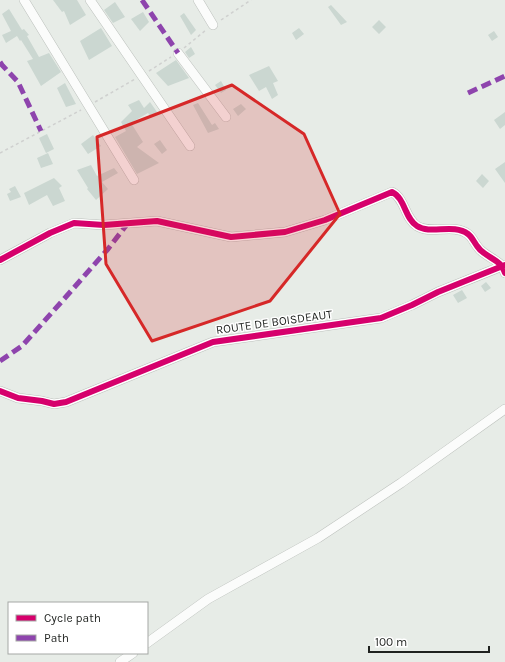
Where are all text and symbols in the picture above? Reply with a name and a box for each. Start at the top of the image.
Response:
street label: ROUTE DE BOISDEAUT [215,307,333,337]
legend [8,602,148,654]
text: Cycle path [44,611,101,625]
scale bar [369,628,489,654]
text: Path [44,631,69,645]
text: 100 m [375,635,407,649]

